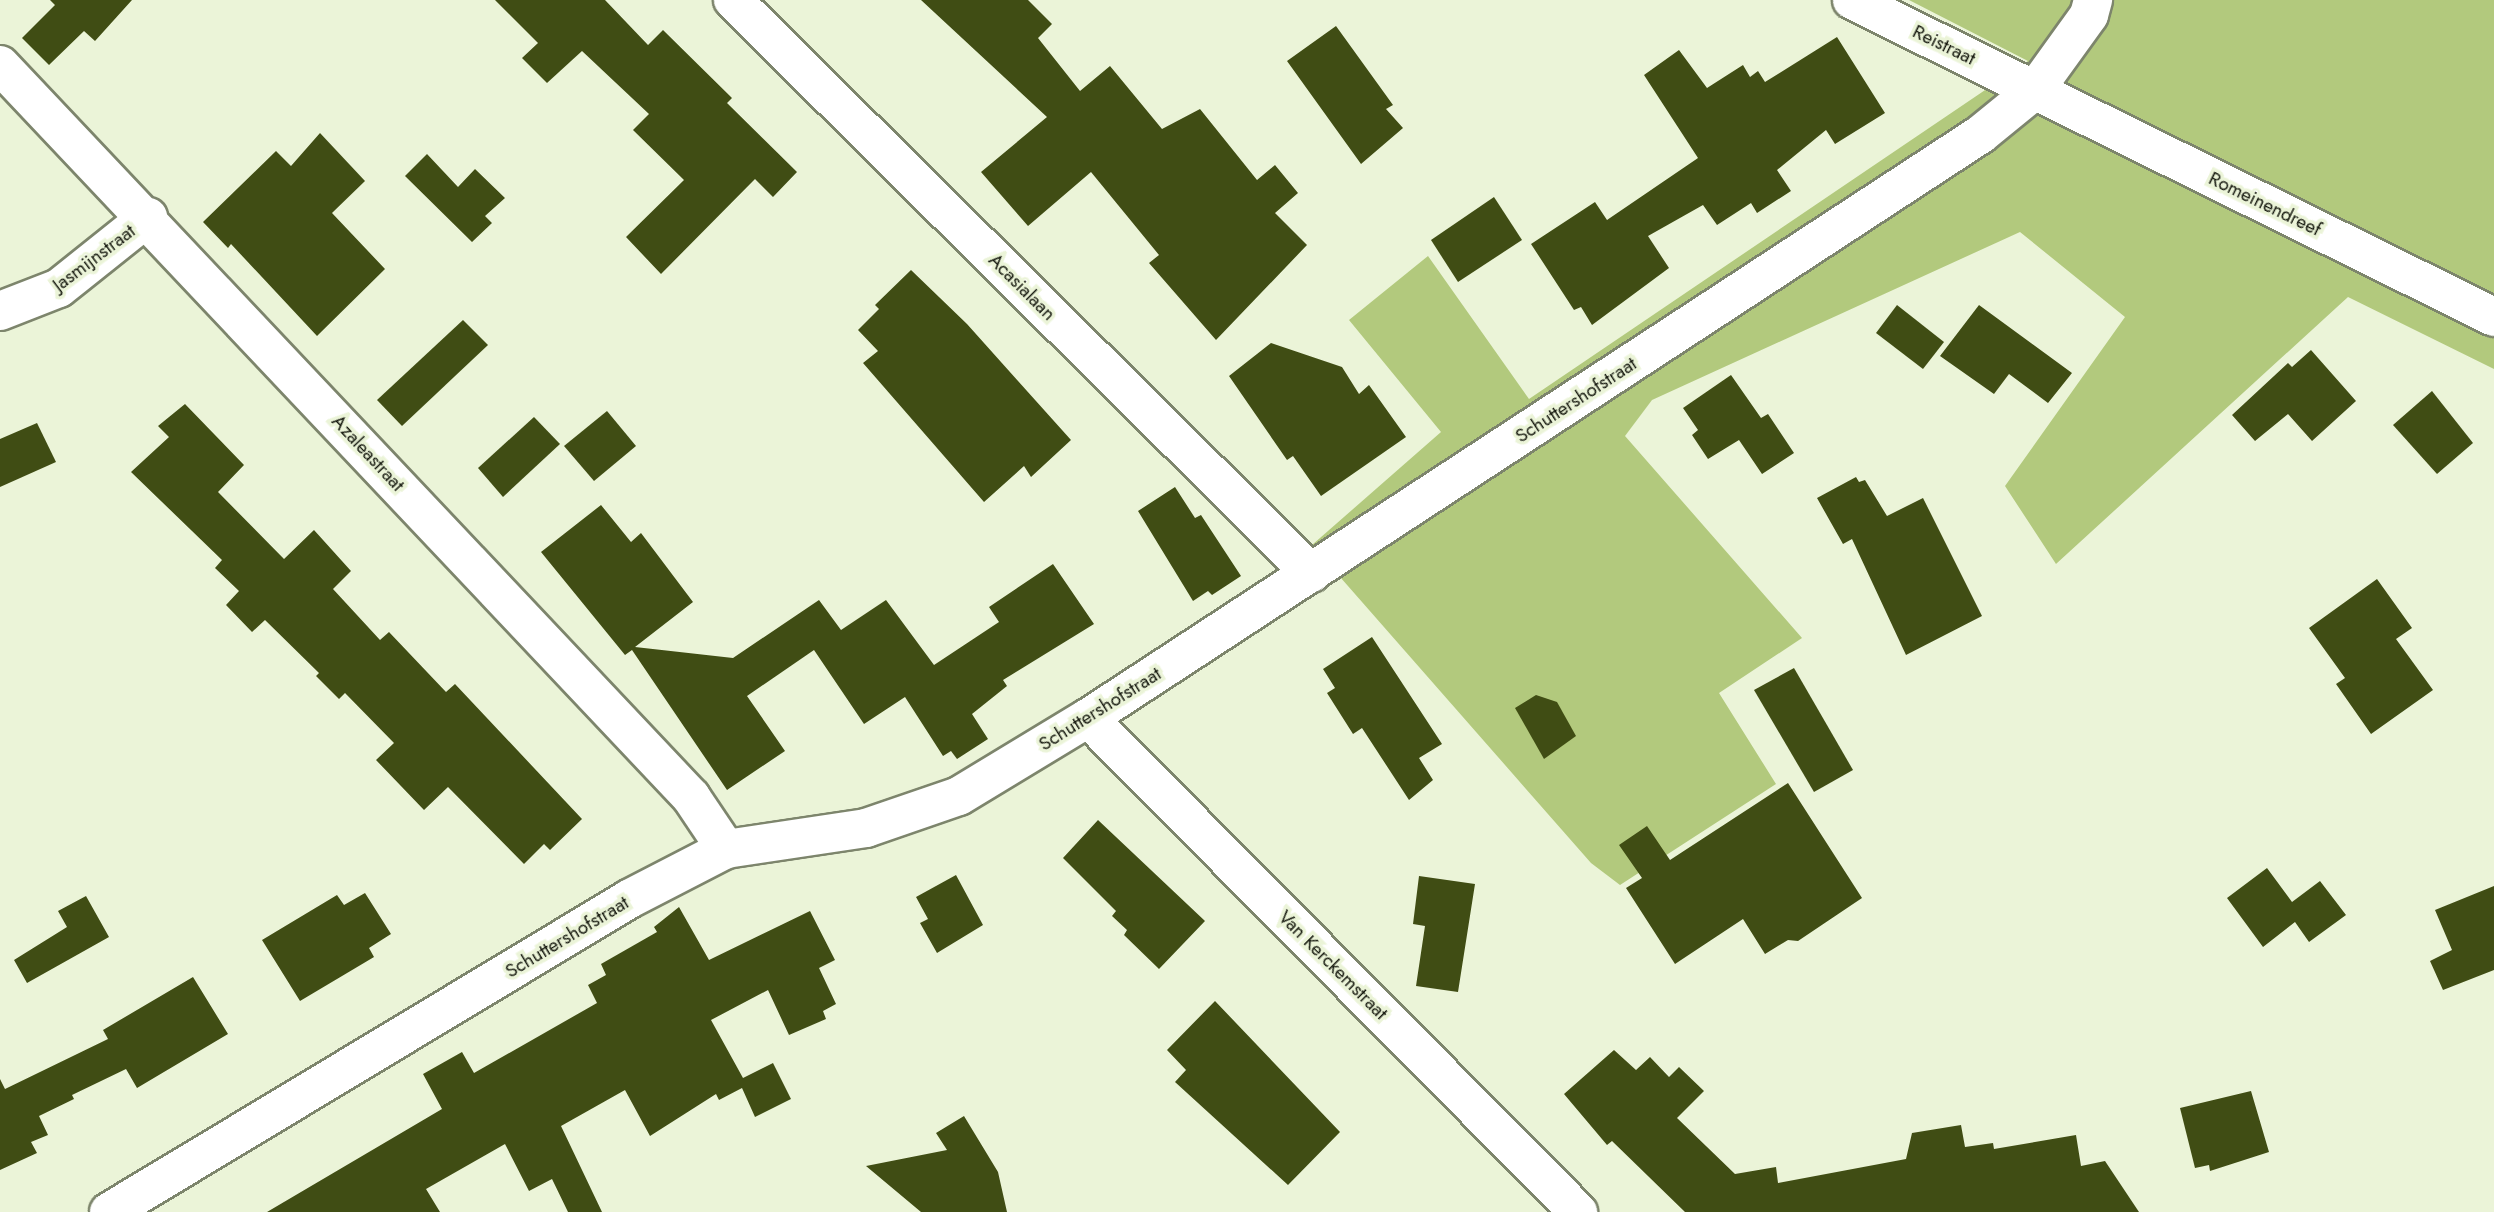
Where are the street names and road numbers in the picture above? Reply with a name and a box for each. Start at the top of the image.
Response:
street label: Reistraat [1909,20,1979,70]
street label: Romeinendreef [2205,167,2325,241]
street label: Jasmijnstraat [48,220,140,296]
street label: Acasialaan [984,249,1060,325]
street label: Schuttershofstraat [1511,352,1641,448]
street label: Azaleastraat [327,410,409,496]
street label: Schuttershofstraat [1035,662,1165,756]
street label: Schuttershofstraat [501,891,633,983]
street label: Van Kerckemstraat [1274,906,1392,1024]

